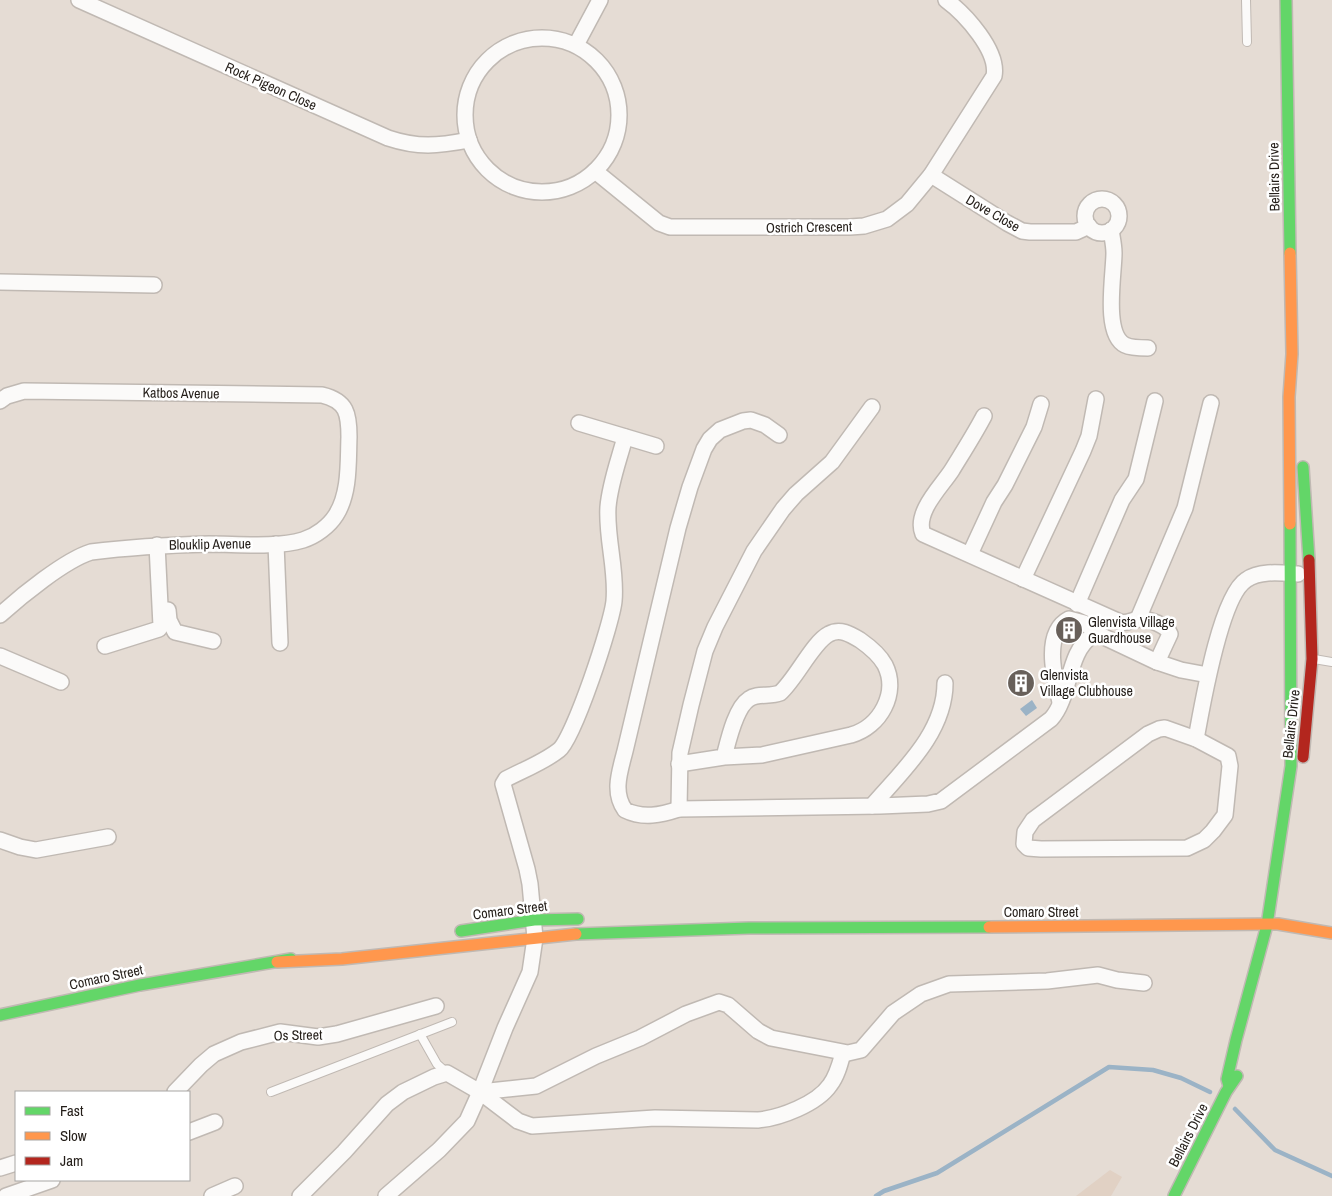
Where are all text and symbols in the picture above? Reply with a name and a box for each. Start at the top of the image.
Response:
street label: Rock Pigeon Close [222,58,320,114]
street label: Bellairs Drive [1264,142,1284,212]
street label: Dove Close [963,190,1023,236]
street label: Ostrich Crescent [766,217,852,237]
street label: Katbos Avenue [142,383,220,403]
street label: Blouklip Avenue [169,534,251,554]
place label: Glenvista Village Guardhouse [1088,613,1175,647]
building icon: Glenvista Village Guardhouse [1054,615,1084,645]
place label: Glenvista Village Clubhouse [1040,666,1133,700]
building icon: Glenvista Village Clubhouse [1006,668,1036,698]
street label: Bellairs Drive [1278,689,1304,759]
street label: Comaro Street [472,897,548,923]
street label: Comaro Street [1004,903,1078,921]
street label: Comaro Street [68,960,144,994]
street label: Os Street [274,1026,322,1044]
legend [15,1091,190,1181]
text: Fast [60,1100,84,1121]
street label: Bellairs Drive [1164,1100,1212,1170]
text: Slow [60,1125,87,1146]
text: Jam [60,1150,83,1171]

